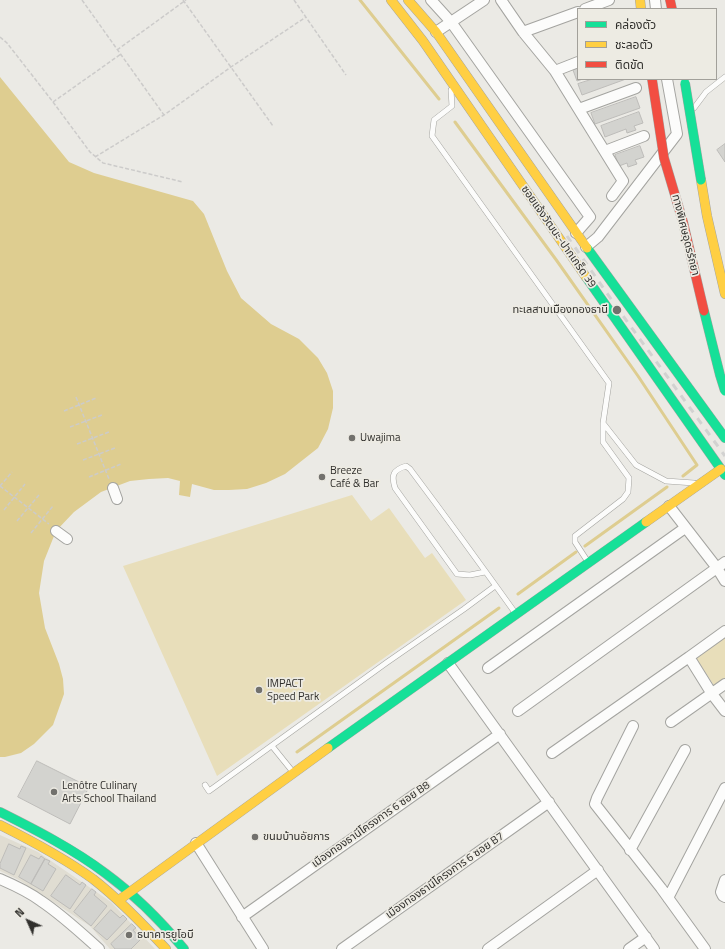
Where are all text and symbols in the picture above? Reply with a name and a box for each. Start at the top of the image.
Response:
legend [577,8,717,80]
text: คล่องตัว [615,15,656,34]
text: ชะลอตัว [615,35,653,54]
text: ติดขัด [615,55,644,74]
street label: ซอยแจ้งวัฒนะ-ปากเกร็ด 39 [518,183,598,291]
street label: ทางพิเศษอุดรรัถยา [669,193,701,277]
place label: ทะเลสาบเมืองทองธานี [512,303,608,317]
marker: ทะเลสาบเมืองทองธานี [611,304,623,316]
place label: Uwajima [360,431,400,445]
marker: Uwajima [347,433,357,443]
place label: Breeze Café & Bar [330,464,379,490]
marker: Breeze Café & Bar [317,472,327,482]
place label: IMPACT Speed Park [267,677,319,703]
marker: IMPACT Speed Park [254,685,264,695]
place label: Lenôtre Culinary Arts School Thailand [62,779,156,805]
street label: เมืองทองธานีโครงการ 6 ซอย B8 [309,779,433,871]
marker: Lenôtre Culinary Arts School Thailand [49,787,59,797]
place label: ขนมบ้านอัยการ [263,830,330,844]
street label: เมืองทองธานีโครงการ 6 ซอย B7 [383,830,507,922]
marker: ขนมบ้านอัยการ [250,832,260,842]
north arrow [8,901,48,941]
text: N [11,904,28,921]
place label: ธนาคารยูโอบี [137,928,194,942]
marker: ธนาคารยูโอบี [124,930,134,940]

